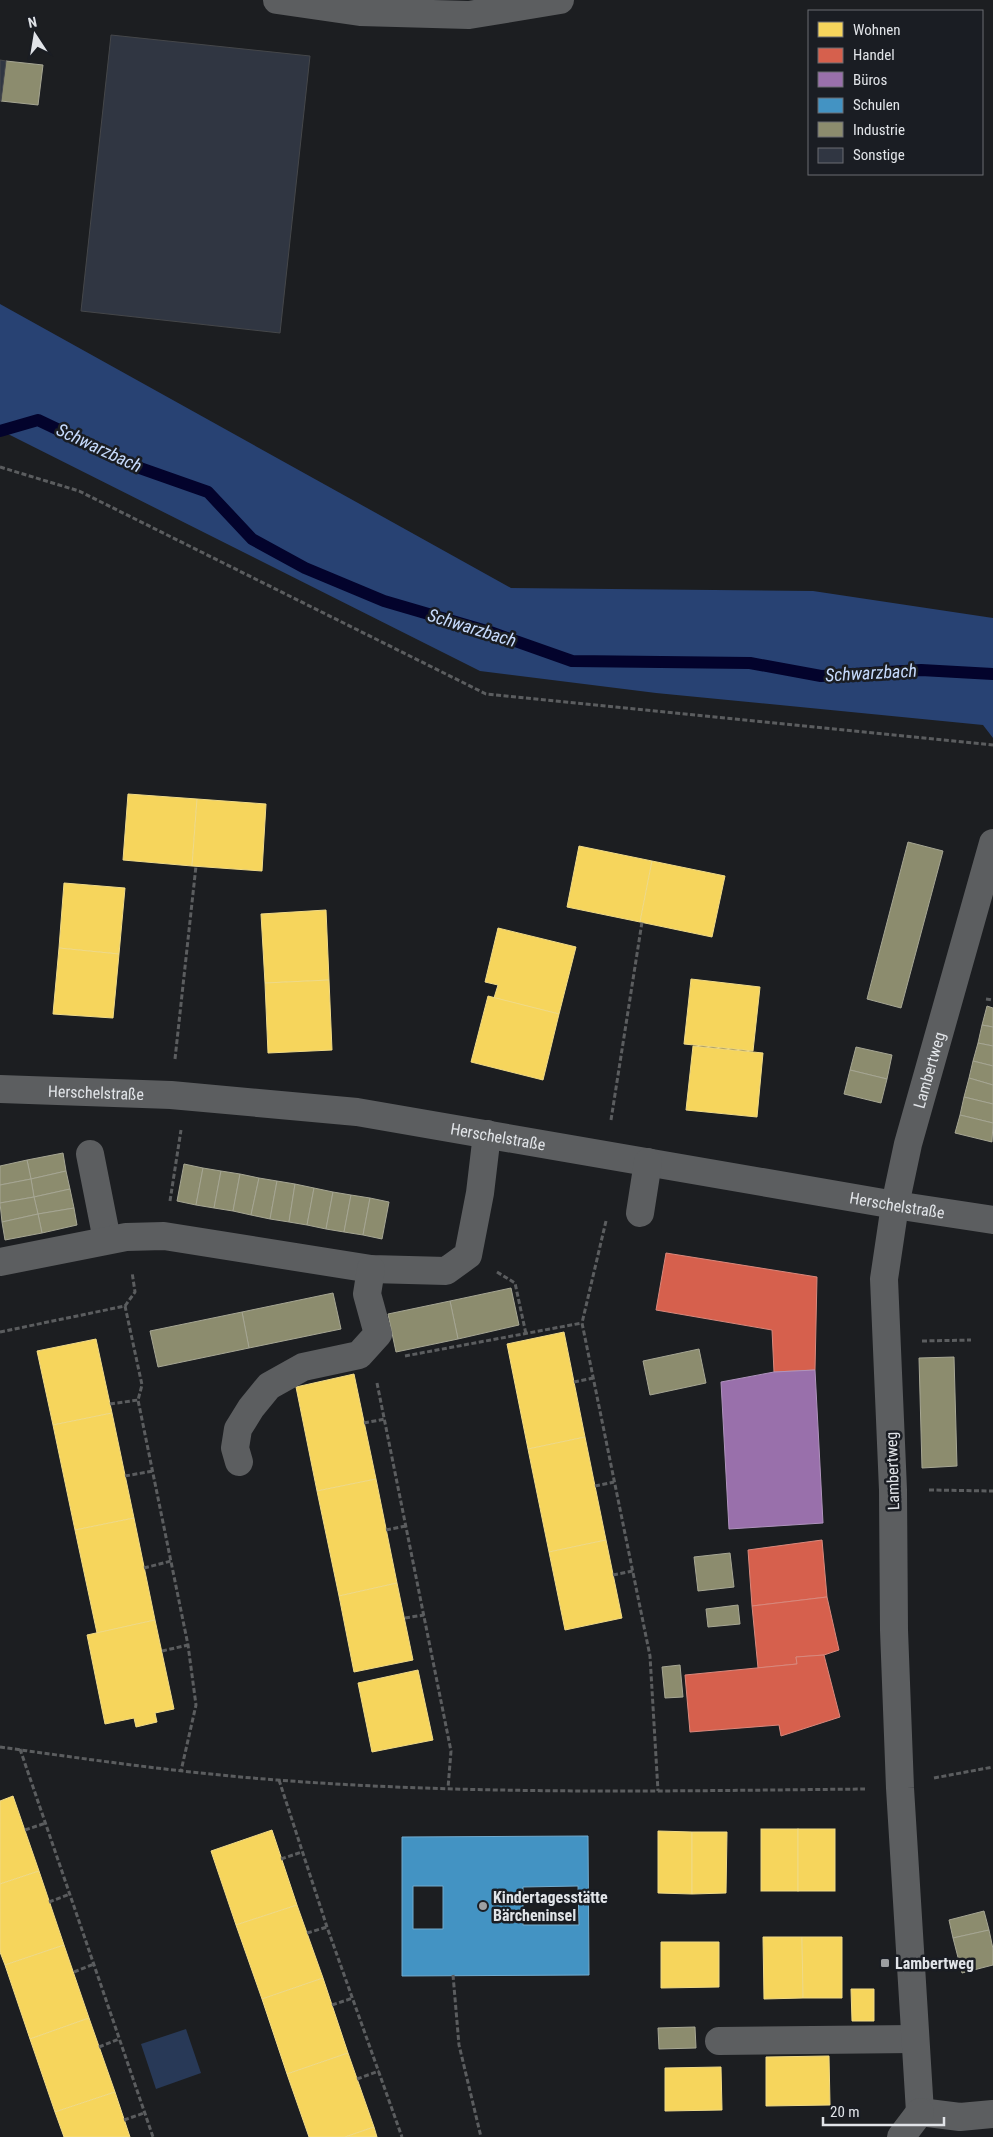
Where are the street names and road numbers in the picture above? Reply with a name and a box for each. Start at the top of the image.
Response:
street label: Lambertweg [910,1030,949,1111]
street label: Herschelstraße [48,1082,144,1104]
street label: Herschelstraße [449,1119,547,1154]
street label: Herschelstraße [848,1188,946,1222]
street label: Lambertweg [882,1431,903,1511]

